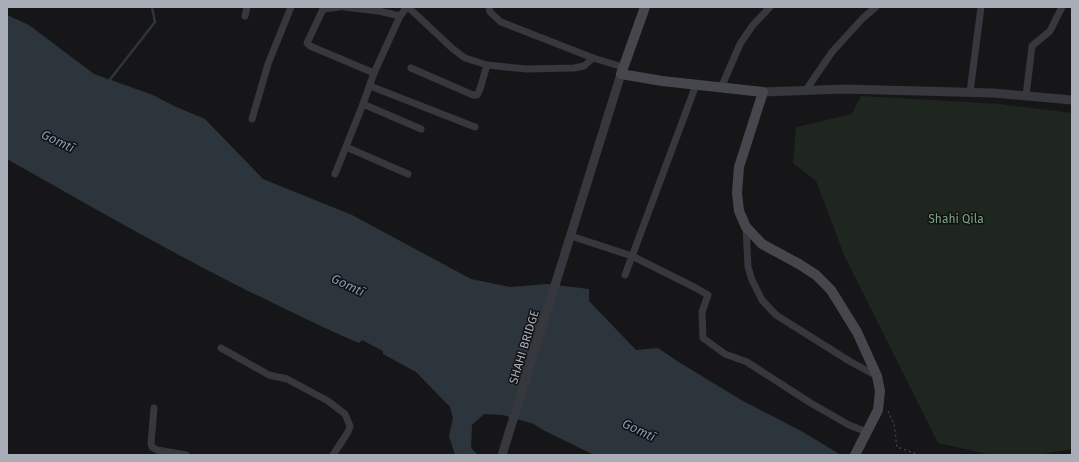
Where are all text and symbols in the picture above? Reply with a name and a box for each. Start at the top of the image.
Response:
water label: Gomtī [39,127,78,156]
park label: Shahi Qila [928,212,984,226]
water label: Gomtī [329,271,368,300]
street label: SHAHI BRIDGE [506,308,542,386]
water label: Gomtī [620,416,659,445]

